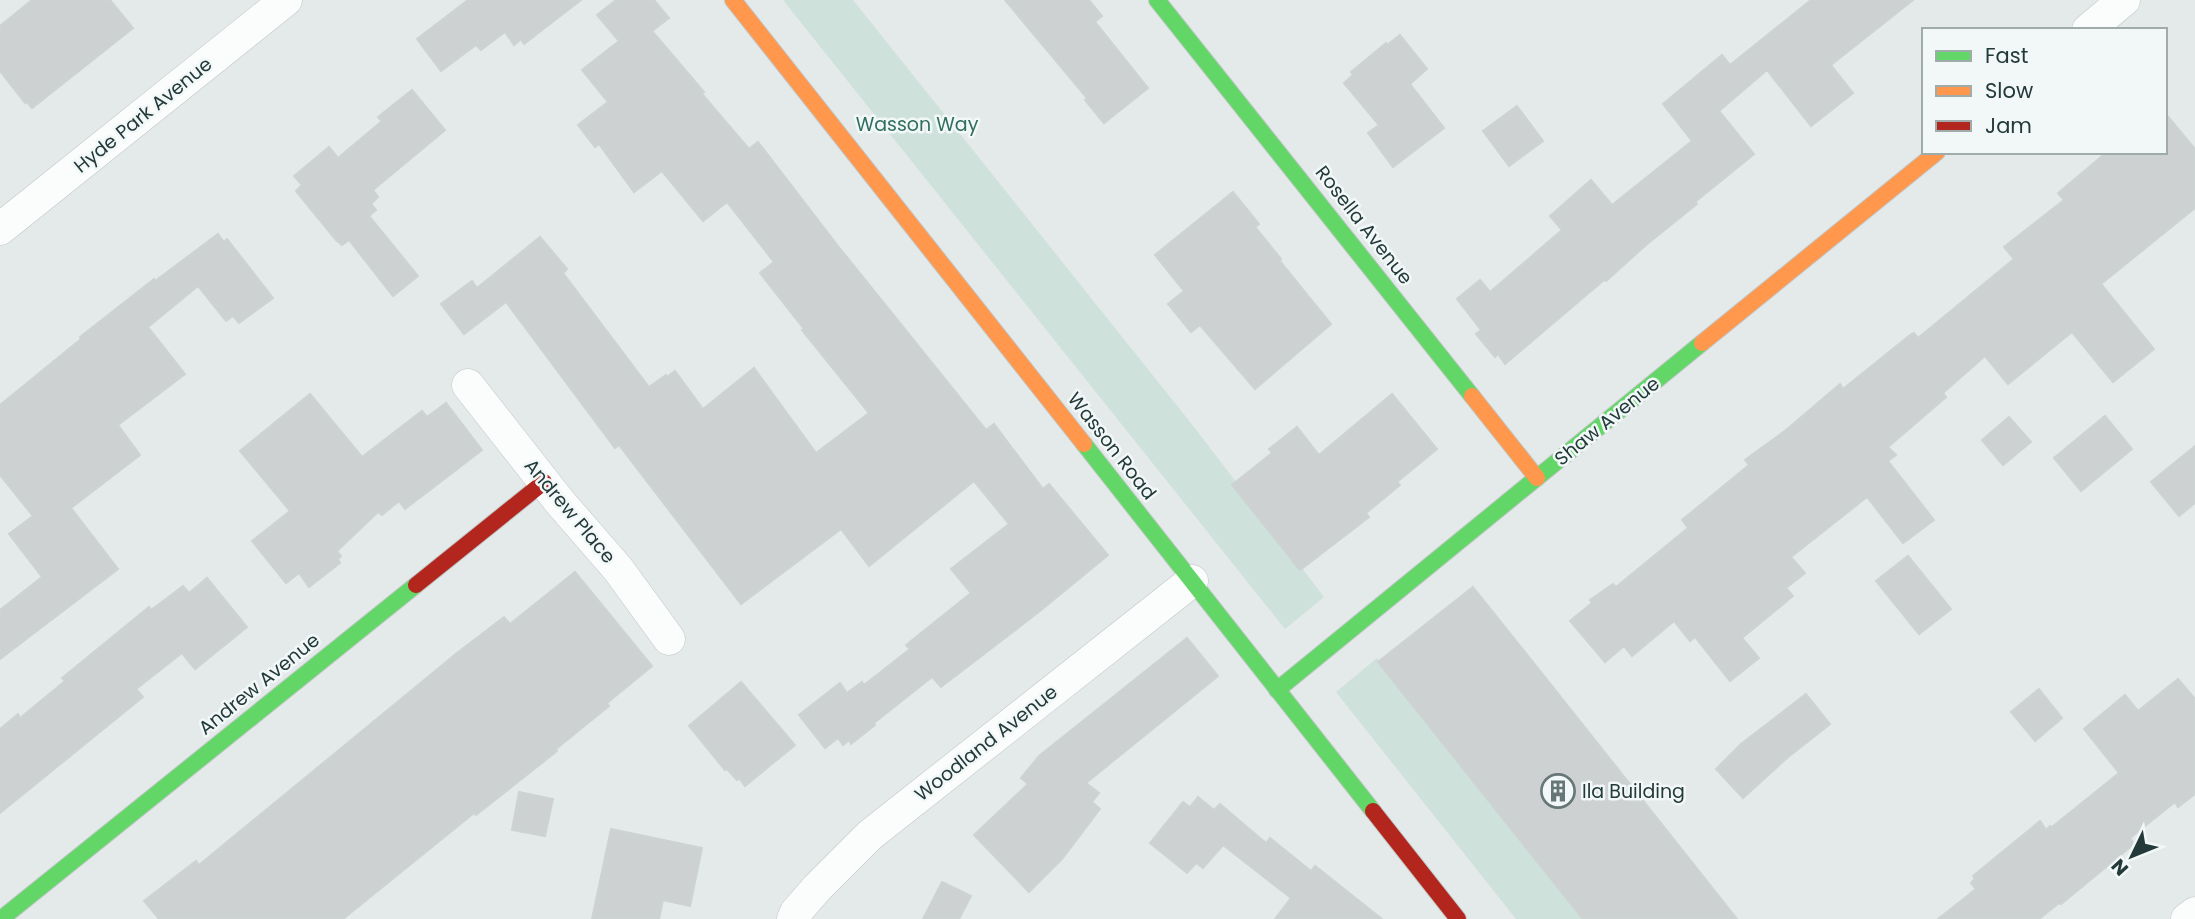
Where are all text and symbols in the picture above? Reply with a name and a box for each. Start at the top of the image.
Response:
legend [1922,28,2167,154]
text: Fast [1985,41,2028,70]
street label: Hyde Park Avenue [68,51,218,179]
text: Slow [1985,76,2033,105]
park label: Wasson Way [856,111,979,138]
text: Jam [1985,111,2032,140]
street label: Rosella Avenue [1309,160,1419,290]
street label: Shaw Avenue [1549,370,1665,472]
street label: Wasson Road [1061,386,1163,506]
street label: Andrew Place [518,453,622,569]
street label: Andrew Avenue [193,627,325,741]
street label: Woodland Avenue [909,679,1063,807]
building icon: Ila Building [1539,772,1577,810]
place label: Ila Building [1582,778,1685,805]
north arrow [2097,821,2167,891]
text: N [2105,853,2135,882]

